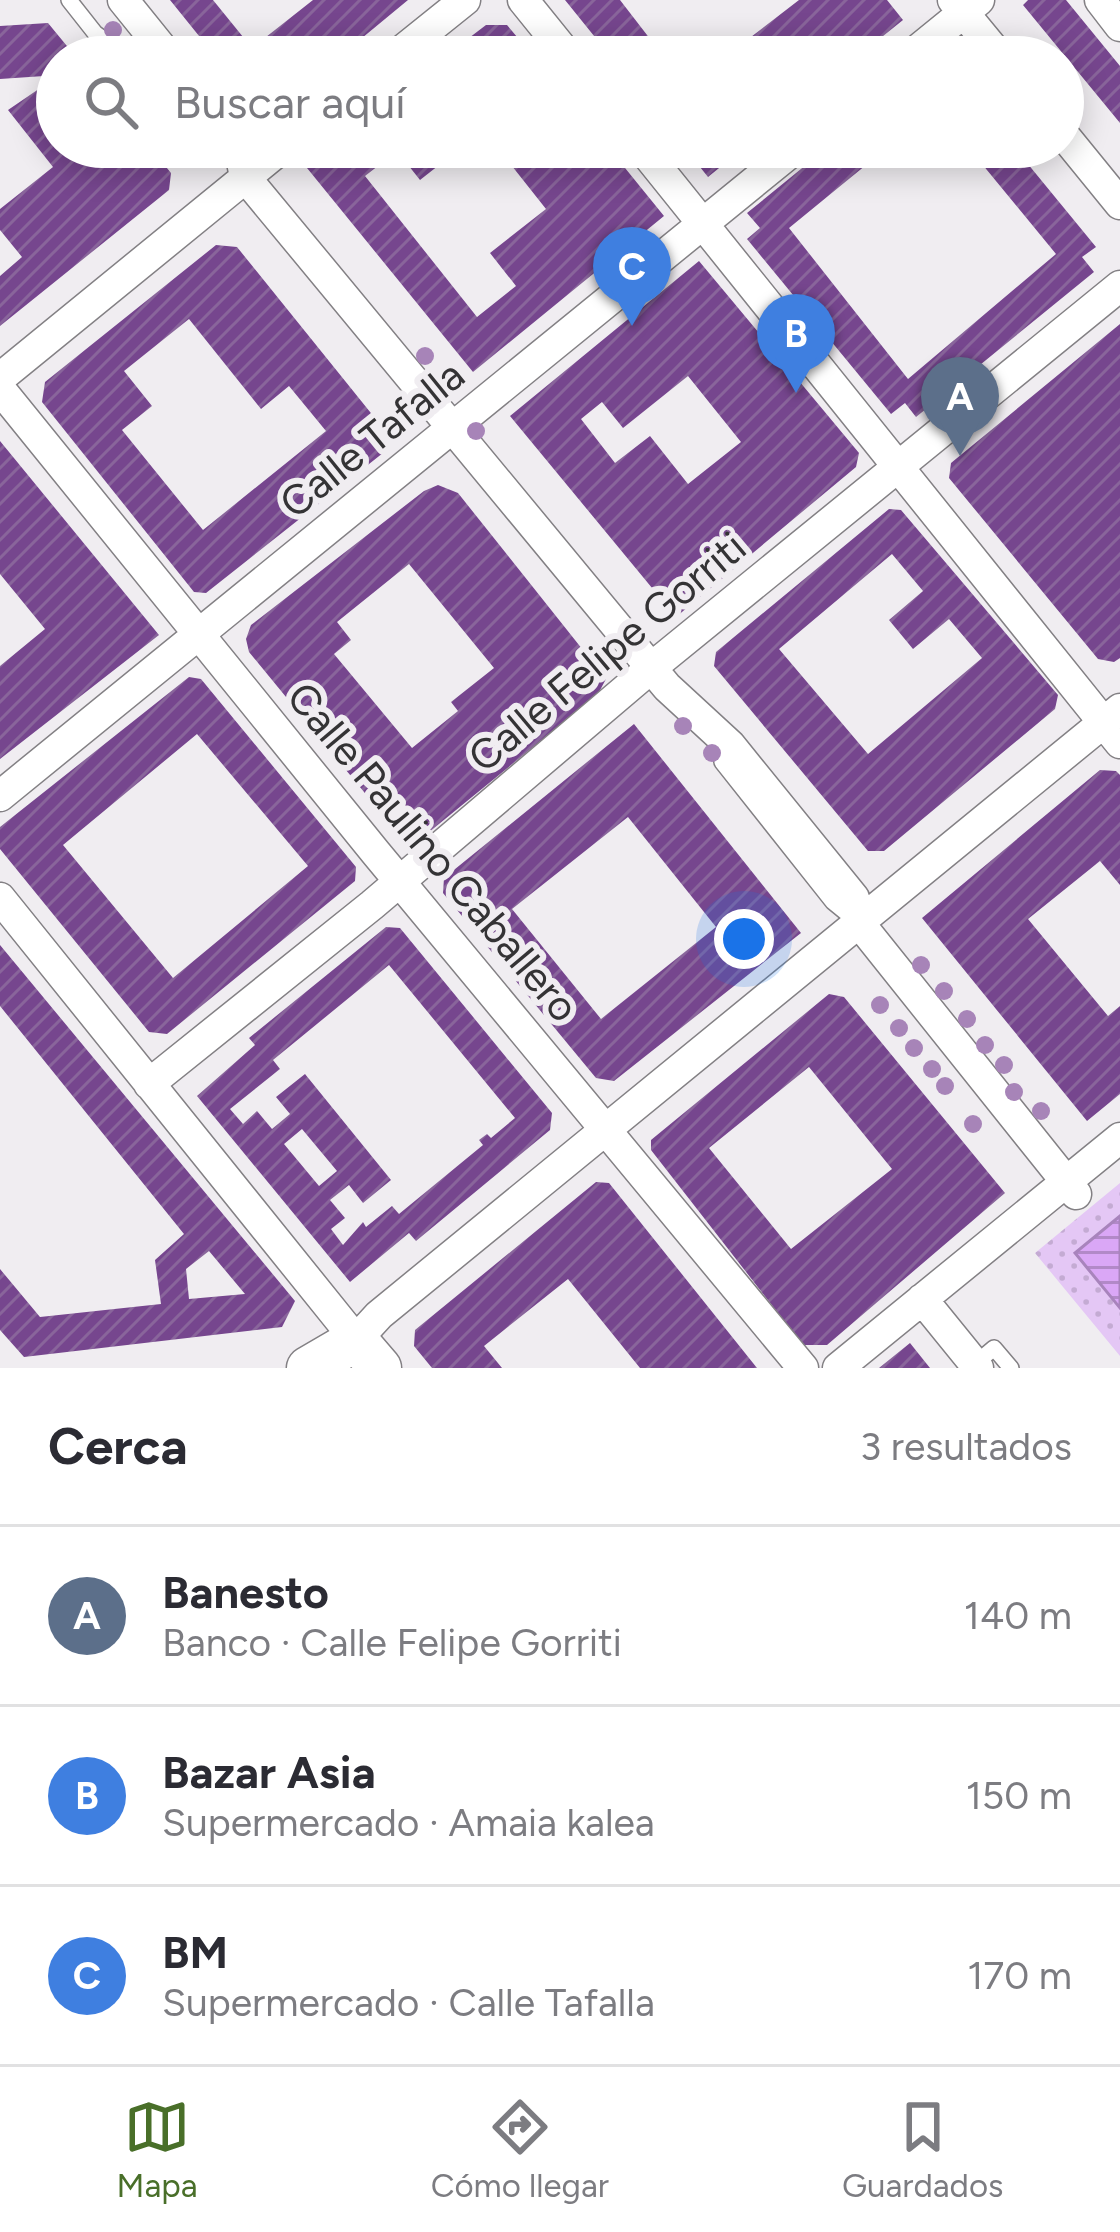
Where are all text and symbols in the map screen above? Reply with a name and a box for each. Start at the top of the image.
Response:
search box [36,36,1084,168]
icon: search [78,69,144,135]
text: Buscar aquí [174,75,406,129]
pin: C [593,227,671,326]
pin: B [757,294,835,393]
street label: Calle Tafalla [270,349,474,529]
pin: A [921,357,999,456]
street label: Calle Felipe Gorriti [458,521,756,783]
street label: Calle Paulino Caballero [276,672,590,1032]
your location [714,909,774,969]
text: Cerca [48,1416,188,1477]
text: 3 resultados [860,1423,1072,1470]
text: Banesto [162,1565,329,1619]
text: A [73,1592,101,1639]
text: 140 m [964,1592,1072,1639]
text: Banco · Calle Felipe Gorriti [162,1619,622,1666]
text: Bazar Asia [162,1745,376,1799]
text: B [75,1772,99,1819]
text: 150 m [966,1772,1072,1819]
text: Supermercado · Amaia kalea [162,1799,655,1846]
text: BM [162,1925,228,1979]
text: C [73,1952,101,1999]
text: 170 m [967,1952,1072,1999]
text: Supermercado · Calle Tafalla [162,1979,655,2026]
tab: Mapa [117,2094,198,2205]
tab: Cómo llegar [431,2094,609,2205]
tab: Guardados [842,2094,1003,2205]

